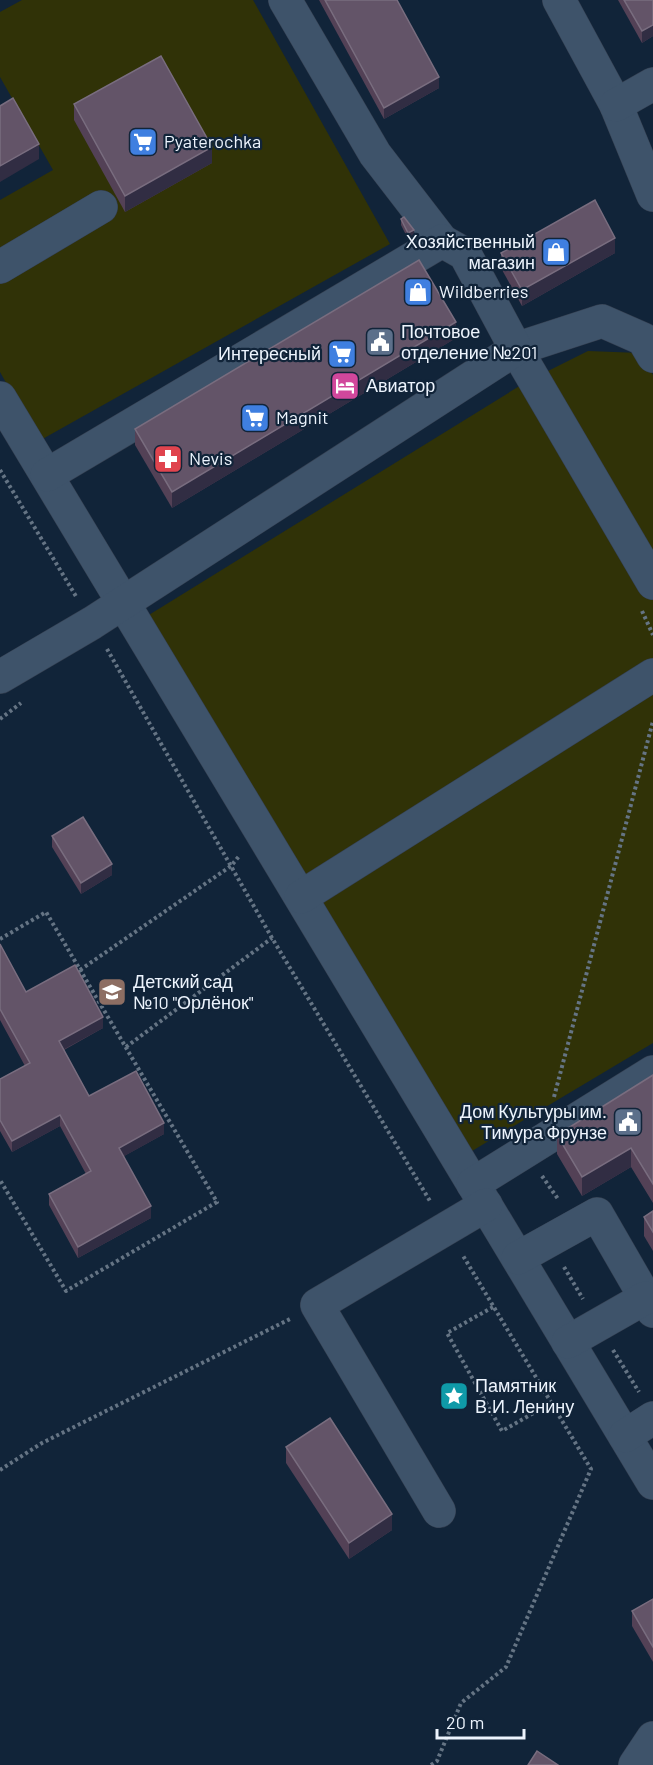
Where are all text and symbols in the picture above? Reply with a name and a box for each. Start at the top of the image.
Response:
supermarket icon: Pyaterochka [127,126,159,158]
place label: Pyaterochka [164,130,261,152]
place label: Хозяйственный магазин [406,230,535,273]
shop icon: Хозяйственный магазин [540,236,572,268]
shop icon: Wildberries [402,276,434,308]
place label: Wildberries [439,280,528,302]
place label: Почтовое отделение №201 [401,320,537,363]
public building icon: Почтовое отделение №201 [364,326,396,358]
supermarket icon: Интересный [326,338,358,370]
place label: Интересный [218,342,321,364]
hotel icon: Авиатор [329,370,361,402]
place label: Авиатор [366,374,435,396]
supermarket icon: Magnit [239,402,271,434]
place label: Magnit [276,406,329,428]
pharmacy icon: Nevis [152,443,184,475]
place label: Nevis [189,447,232,469]
place label: Детский сад №10 "Орлёнок" [133,970,254,1013]
school or university icon: Детский сад №10 "Орлёнок" [96,976,128,1008]
place label: Дом Культуры им. Тимура Фрунзе [460,1100,607,1143]
public building icon: Дом Культуры им. Тимура Фрунзе [612,1106,644,1138]
place label: Памятник В.И. Ленину [475,1374,574,1417]
place icon: Памятник В.И. Ленину [438,1380,470,1412]
scale bar [437,1702,524,1740]
text: 20 m [446,1711,484,1733]

